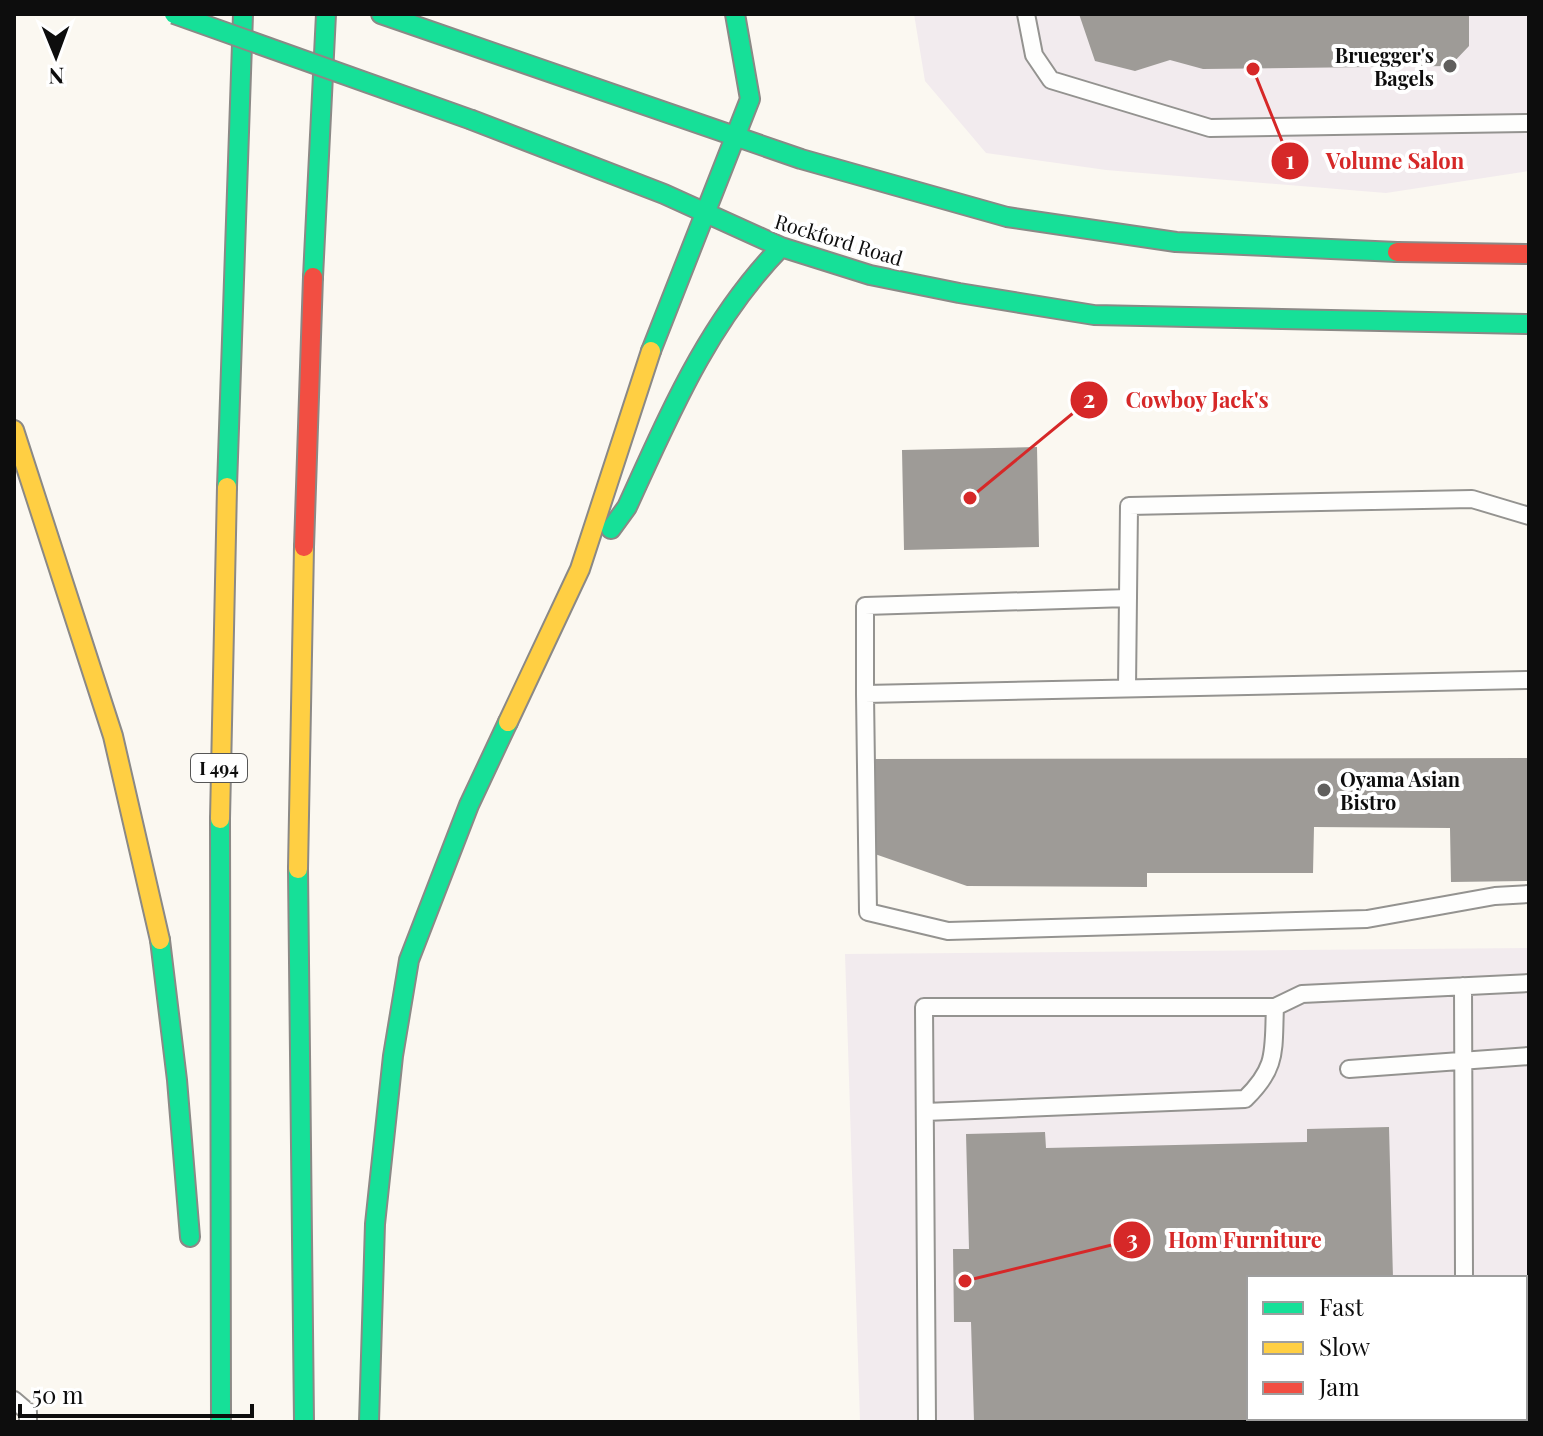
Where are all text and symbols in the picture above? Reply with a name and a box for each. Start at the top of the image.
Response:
north arrow [16,16,96,96]
place label: Bruegger's Bagels [1335,41,1434,91]
marker: Bruegger's Bagels [1441,57,1459,75]
text: N [48,62,65,92]
callout: Volume Salon [1270,138,1481,184]
text: 1 [1285,143,1295,175]
text: Volume Salon [1325,145,1465,175]
street label: Rockford Road [772,207,907,271]
callout: Cowboy Jack's [1069,377,1284,423]
text: 2 [1083,382,1095,414]
text: Cowboy Jack's [1125,384,1269,414]
road number: I 494 [191,754,247,782]
place label: Oyama Asian Bistro [1340,765,1461,815]
marker: Oyama Asian Bistro [1315,781,1333,799]
callout: Hom Furniture [1112,1217,1338,1263]
text: 3 [1126,1222,1138,1254]
text: Hom Furniture [1168,1224,1322,1254]
legend [1247,1276,1527,1420]
text: Fast [1319,1290,1364,1322]
text: Slow [1319,1330,1371,1362]
scale bar [20,1368,252,1418]
text: Jam [1318,1370,1360,1402]
text: 50 m [32,1378,84,1410]

